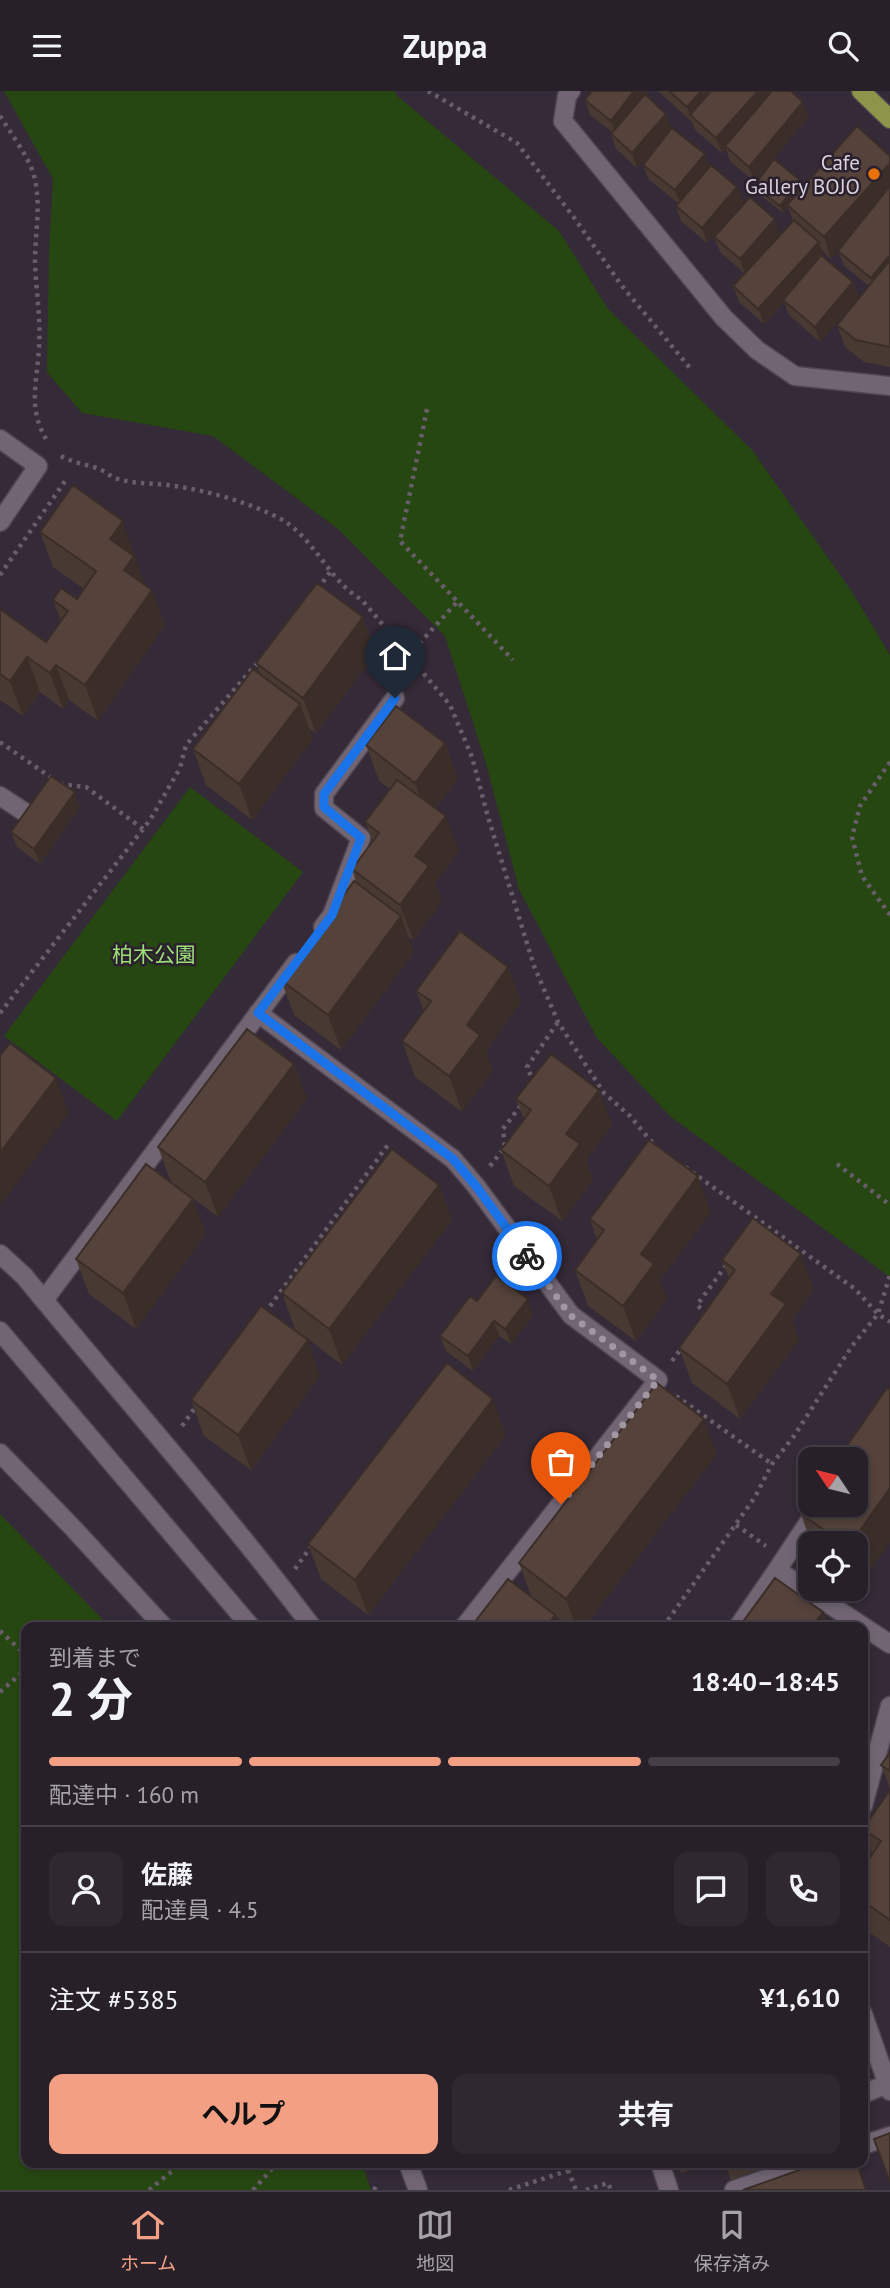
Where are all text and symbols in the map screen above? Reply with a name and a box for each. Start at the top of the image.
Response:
text: Zuppa [403,25,487,67]
icon: menu [28,27,66,65]
icon: search [824,27,862,65]
place label: Cafe Gallery BOJO [745,149,860,200]
marker: Cafe Gallery BOJO [866,166,882,182]
pin [365,626,425,698]
icon: home [376,637,414,675]
park label: 柏木公園 [112,941,196,968]
courier [492,1221,562,1291]
icon: bike [508,1237,546,1275]
pin [531,1432,591,1504]
icon: bag [542,1443,580,1481]
north arrow [798,1447,868,1517]
map controls [798,1447,868,1601]
button: locate [798,1531,868,1601]
text: 到着まで [49,1643,141,1672]
text: 18:40–18:45 [691,1665,840,1698]
text: 2 分 [49,1669,133,1729]
text: 配達中 · 160 m [49,1780,199,1809]
button: person [49,1852,123,1926]
button: chat [674,1852,748,1926]
button: phone [766,1852,840,1926]
text: 佐藤 [141,1858,193,1891]
text: 配達員 · 4.5 [141,1895,258,1924]
text: ¥1,610 [760,1981,840,2014]
text: 注文 #5385 [49,1983,179,2016]
button: ヘルプ [49,2074,438,2154]
button: 共有 [452,2074,840,2154]
tab: ホーム [120,2206,176,2275]
tab: 地図 [416,2206,454,2275]
tab: 保存済み [694,2206,770,2275]

